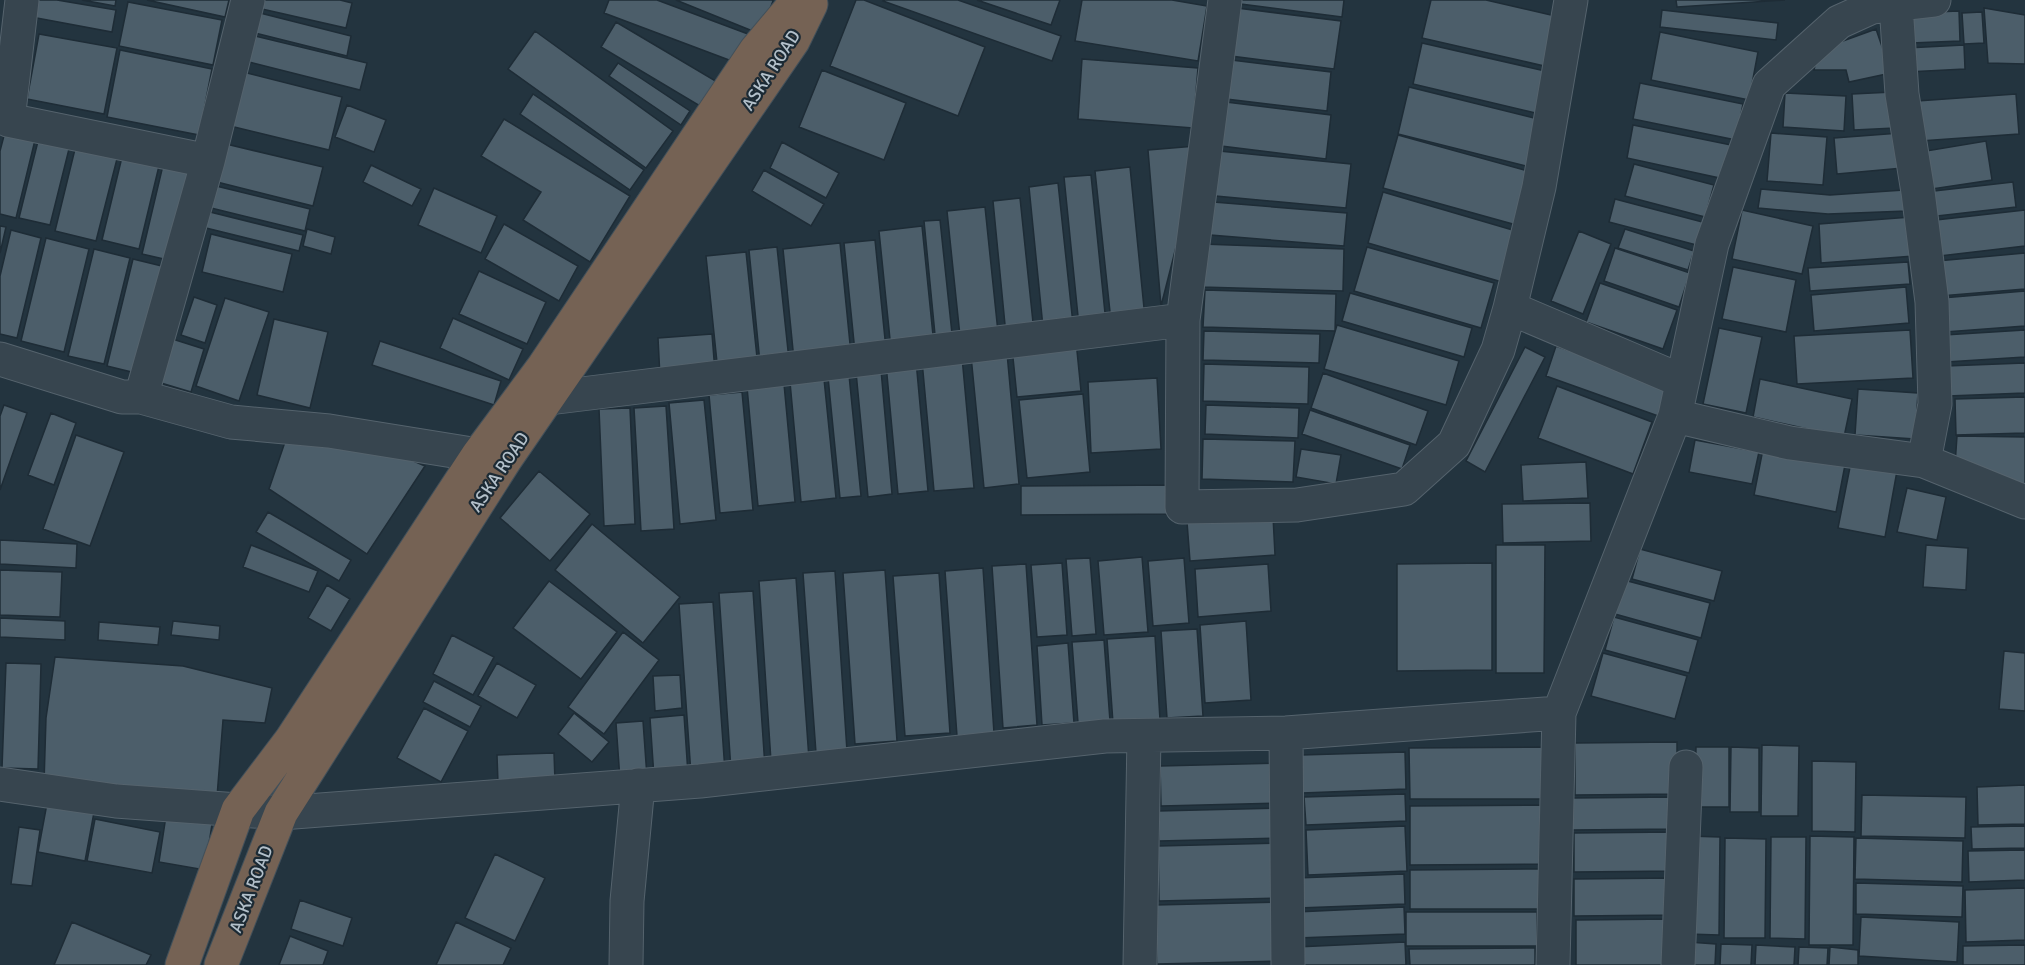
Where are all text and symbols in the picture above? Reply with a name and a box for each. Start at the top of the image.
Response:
street label: ASKA ROAD [737,26,805,114]
street label: ASKA ROAD [464,428,534,516]
street label: ASKA ROAD [224,842,278,936]

